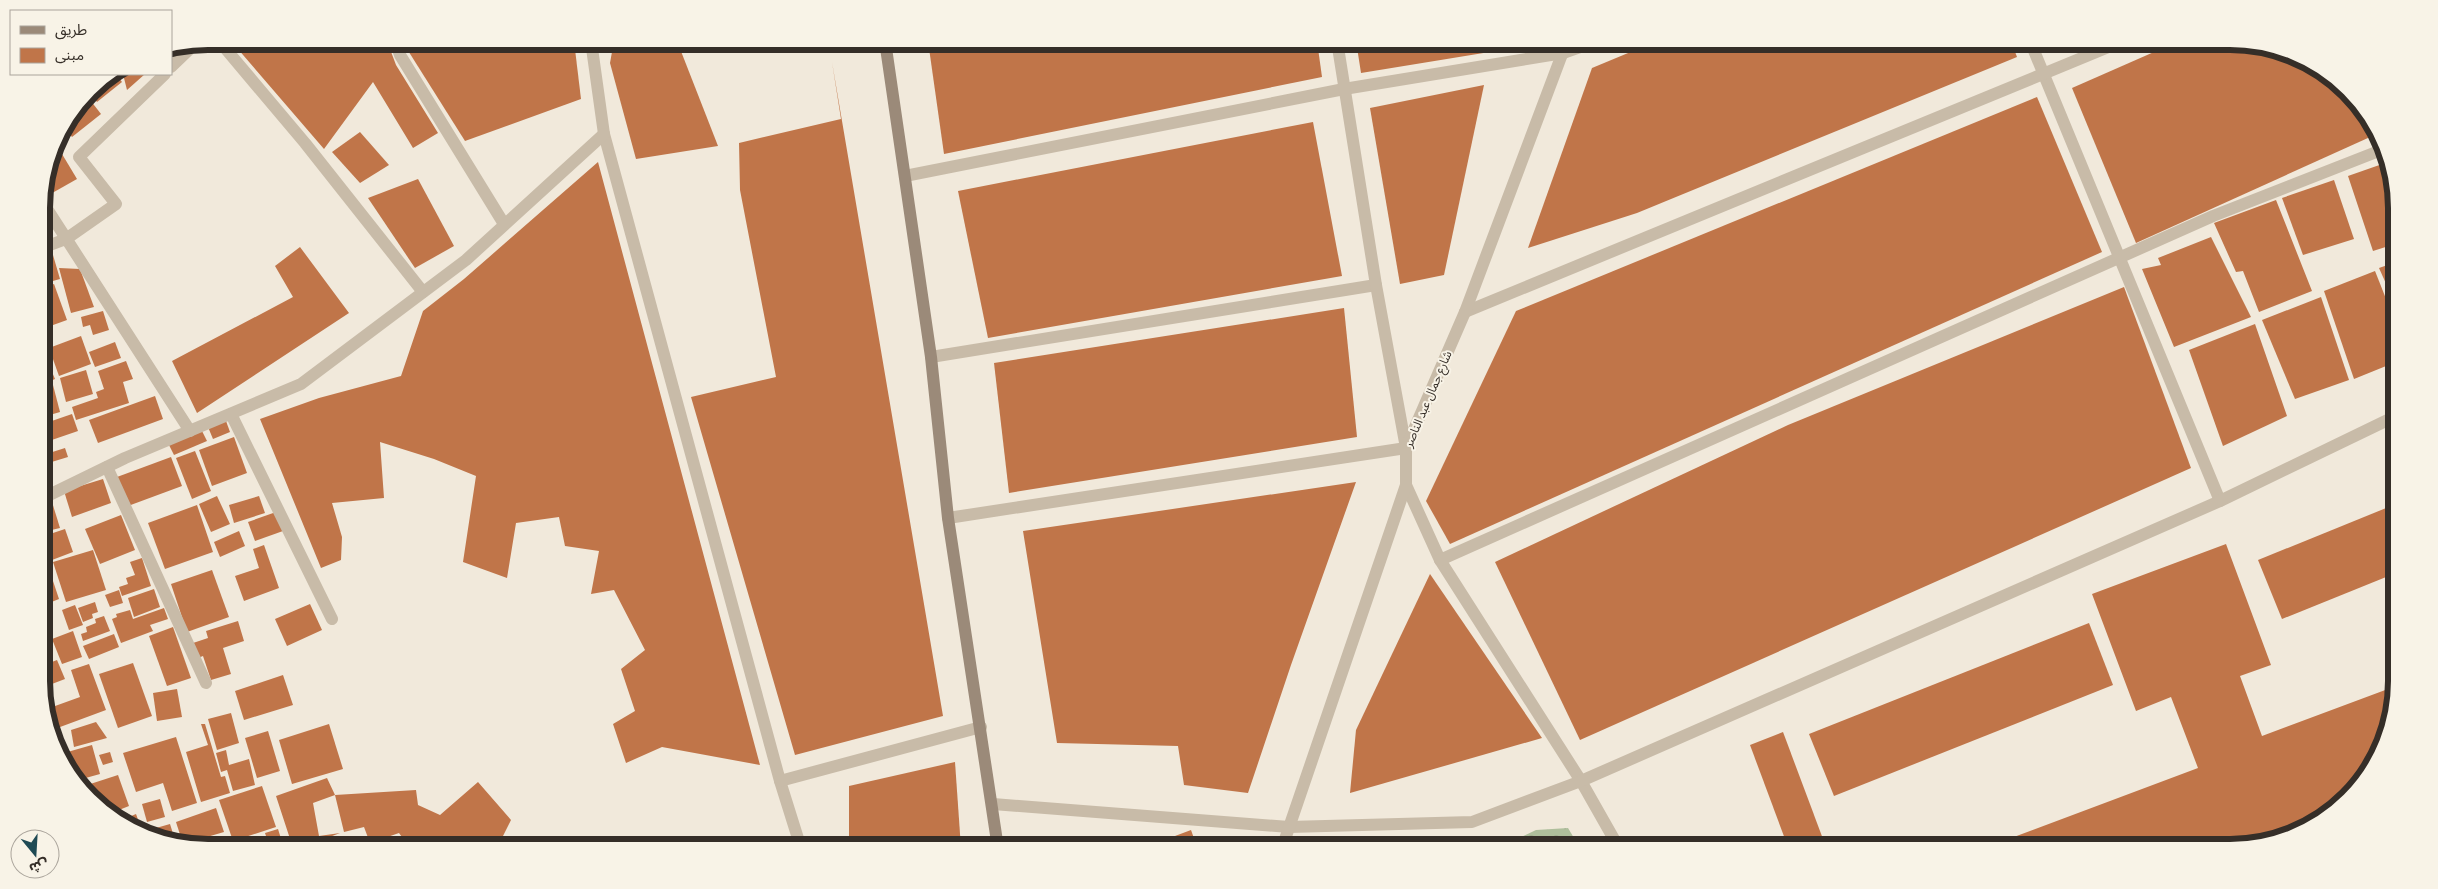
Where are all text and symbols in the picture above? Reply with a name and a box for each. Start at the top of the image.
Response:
legend [10,10,172,75]
text: طريق [55,21,87,40]
text: مبنى [55,46,84,64]
street label: شارع جمال عبد الناصر [1401,349,1456,451]
north arrow [10,829,60,879]
text: ش [27,855,51,877]

